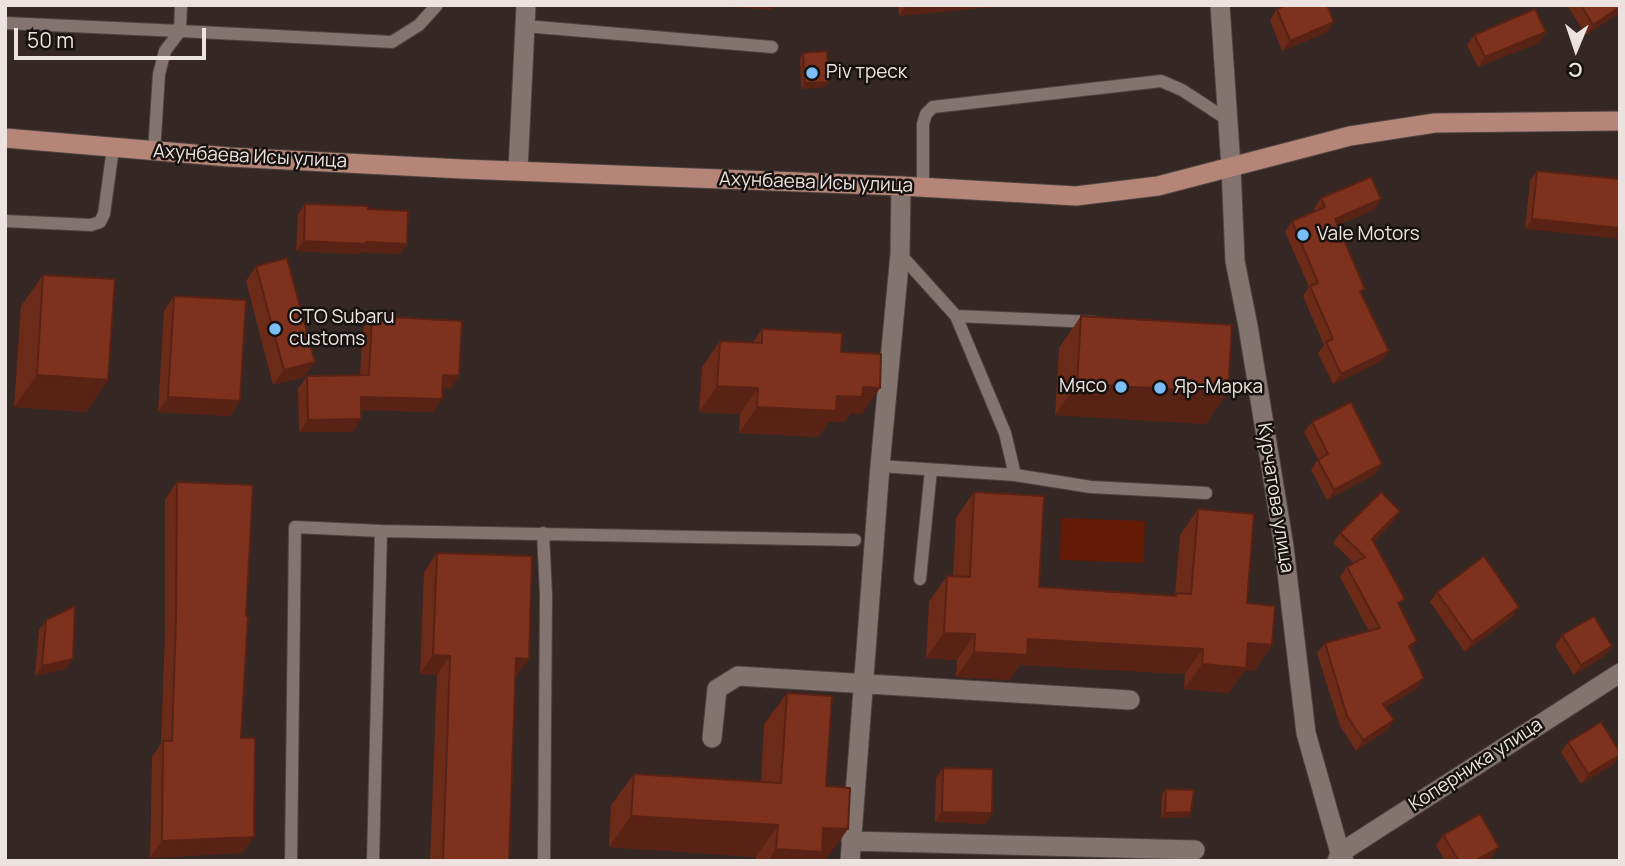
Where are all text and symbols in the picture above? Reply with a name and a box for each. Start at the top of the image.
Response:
scale bar [18,14,210,58]
north arrow [1541,14,1611,84]
text: 50 m [27,26,74,54]
text: С [1568,57,1583,83]
place label: Piv треск [826,62,907,84]
marker: Piv треск [804,65,820,81]
street label: Ахунбаева Исы улица [152,141,348,173]
street label: Ахунбаева Исы улица [719,168,913,198]
place label: Vale Motors [1317,224,1420,246]
marker: Vale Motors [1295,227,1311,243]
place label: СТО Subaru customs [289,307,394,351]
marker: СТО Subaru customs [267,321,283,337]
place label: Мясо [1059,376,1107,398]
place label: Яр-Марка [1174,377,1263,399]
marker: Мясо [1113,379,1129,395]
marker: Яр-Марка [1152,380,1168,396]
street label: Курчатова улица [1252,421,1298,575]
street label: Коперника улица [1405,713,1547,817]

